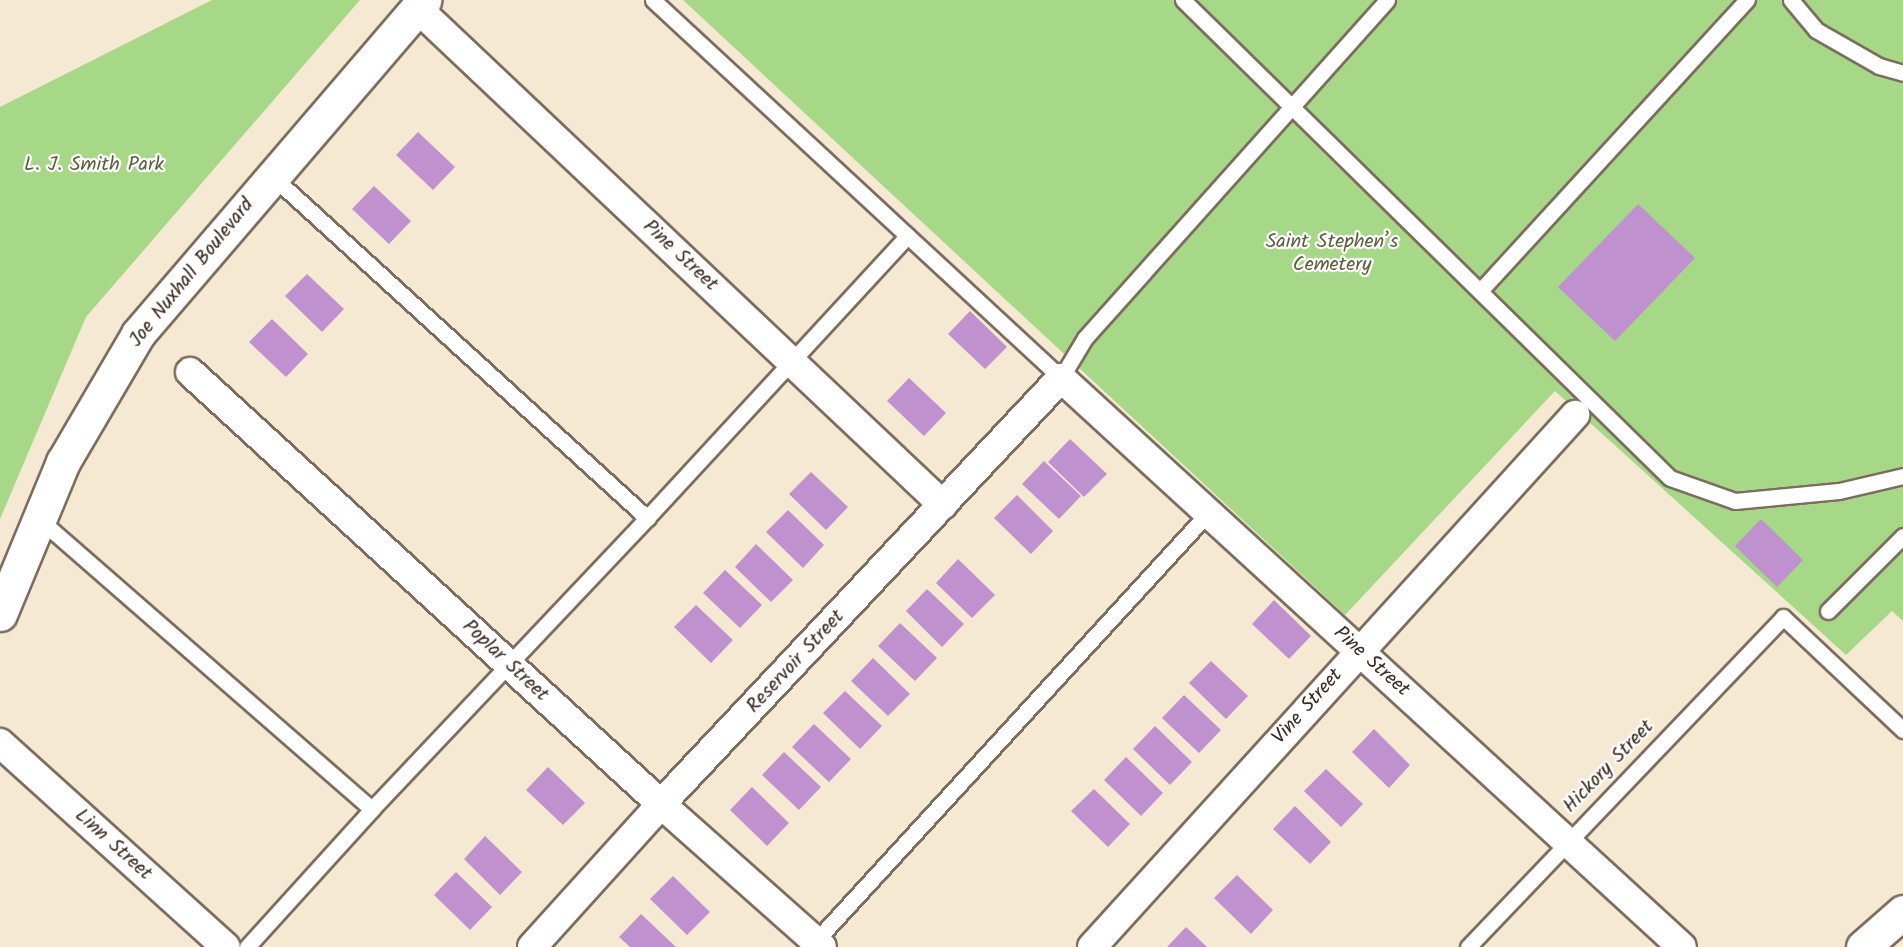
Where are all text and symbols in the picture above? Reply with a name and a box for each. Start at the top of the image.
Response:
park label: L. J. Smith Park [24,153,164,177]
street label: Joe Nuxhall Boulevard [125,194,259,352]
street label: Pine Street [637,215,723,297]
park label: Saint Stephen’s Cemetery [1266,231,1398,278]
street label: Reservoir Street [742,605,850,719]
street label: Poplar Street [457,615,553,707]
street label: Pine Street [1328,622,1414,702]
street label: Vine Street [1268,664,1348,750]
street label: Hickory Street [1559,715,1659,819]
street label: Linn Street [69,804,157,886]

